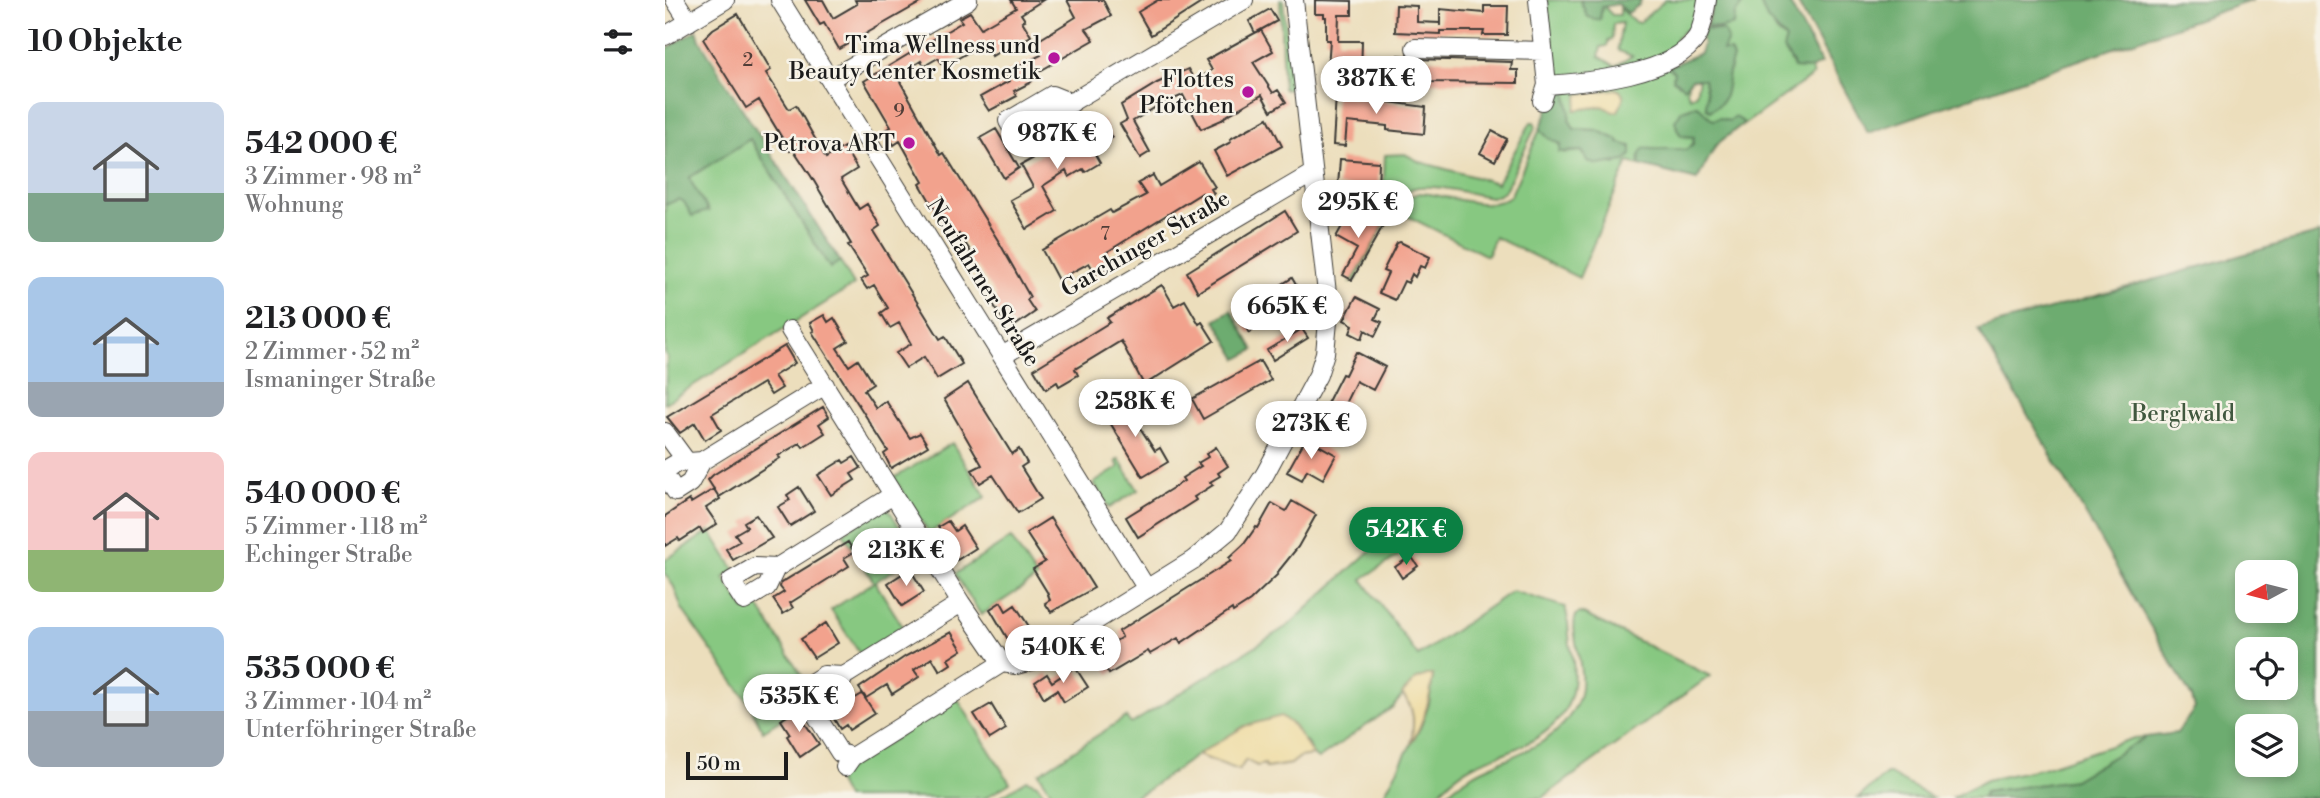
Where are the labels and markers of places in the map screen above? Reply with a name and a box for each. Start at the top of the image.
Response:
place label: Tima Wellness und Beauty Center Kosmetik [788,32,1041,86]
marker: Tima Wellness und Beauty Center Kosmetik [1046,50,1062,66]
pin: 387K € [1319,57,1433,116]
place label: Flottes Pfötchen [1139,66,1234,120]
marker: Flottes Pfötchen [1240,84,1256,100]
pin: 987K € [1000,111,1114,171]
place label: Petrova ART [763,130,895,158]
marker: Petrova ART [901,135,917,151]
pin: 295K € [1301,180,1415,240]
pin: 665K € [1230,284,1344,344]
pin: 258K € [1078,380,1192,439]
pin: 273K € [1254,402,1368,461]
pin: 542K € [1349,508,1463,567]
pin: 213K € [849,528,963,588]
pin: 540K € [1006,626,1120,685]
pin: 535K € [742,674,856,734]

